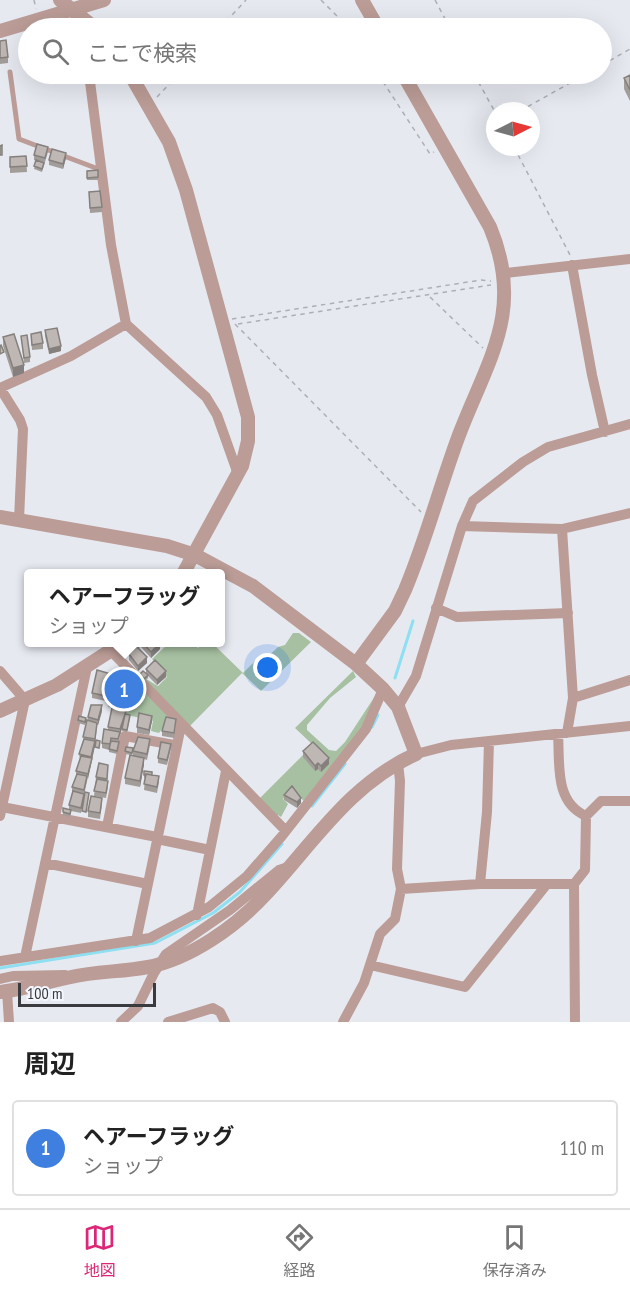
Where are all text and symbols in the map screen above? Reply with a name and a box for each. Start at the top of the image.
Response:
search box [18,18,612,84]
icon: search [39,35,72,68]
text: ここで検索 [87,39,197,67]
north arrow [486,102,540,156]
popup [24,569,225,647]
text: ヘアーフラッグ [49,582,200,610]
text: ショップ [49,613,129,639]
your location [253,653,282,682]
pin: 1 [104,666,144,712]
scale bar [18,980,156,1008]
text: 100 m [27,983,62,1003]
text: 周辺 [24,1047,76,1080]
text: ヘアーフラッグ [83,1122,234,1150]
text: 1 [41,1135,50,1161]
text: 110 m [560,1135,604,1161]
text: ショップ [83,1153,163,1179]
tab: 地図 [83,1221,116,1281]
tab: 経路 [283,1221,316,1281]
tab: 保存済み [483,1221,547,1281]

